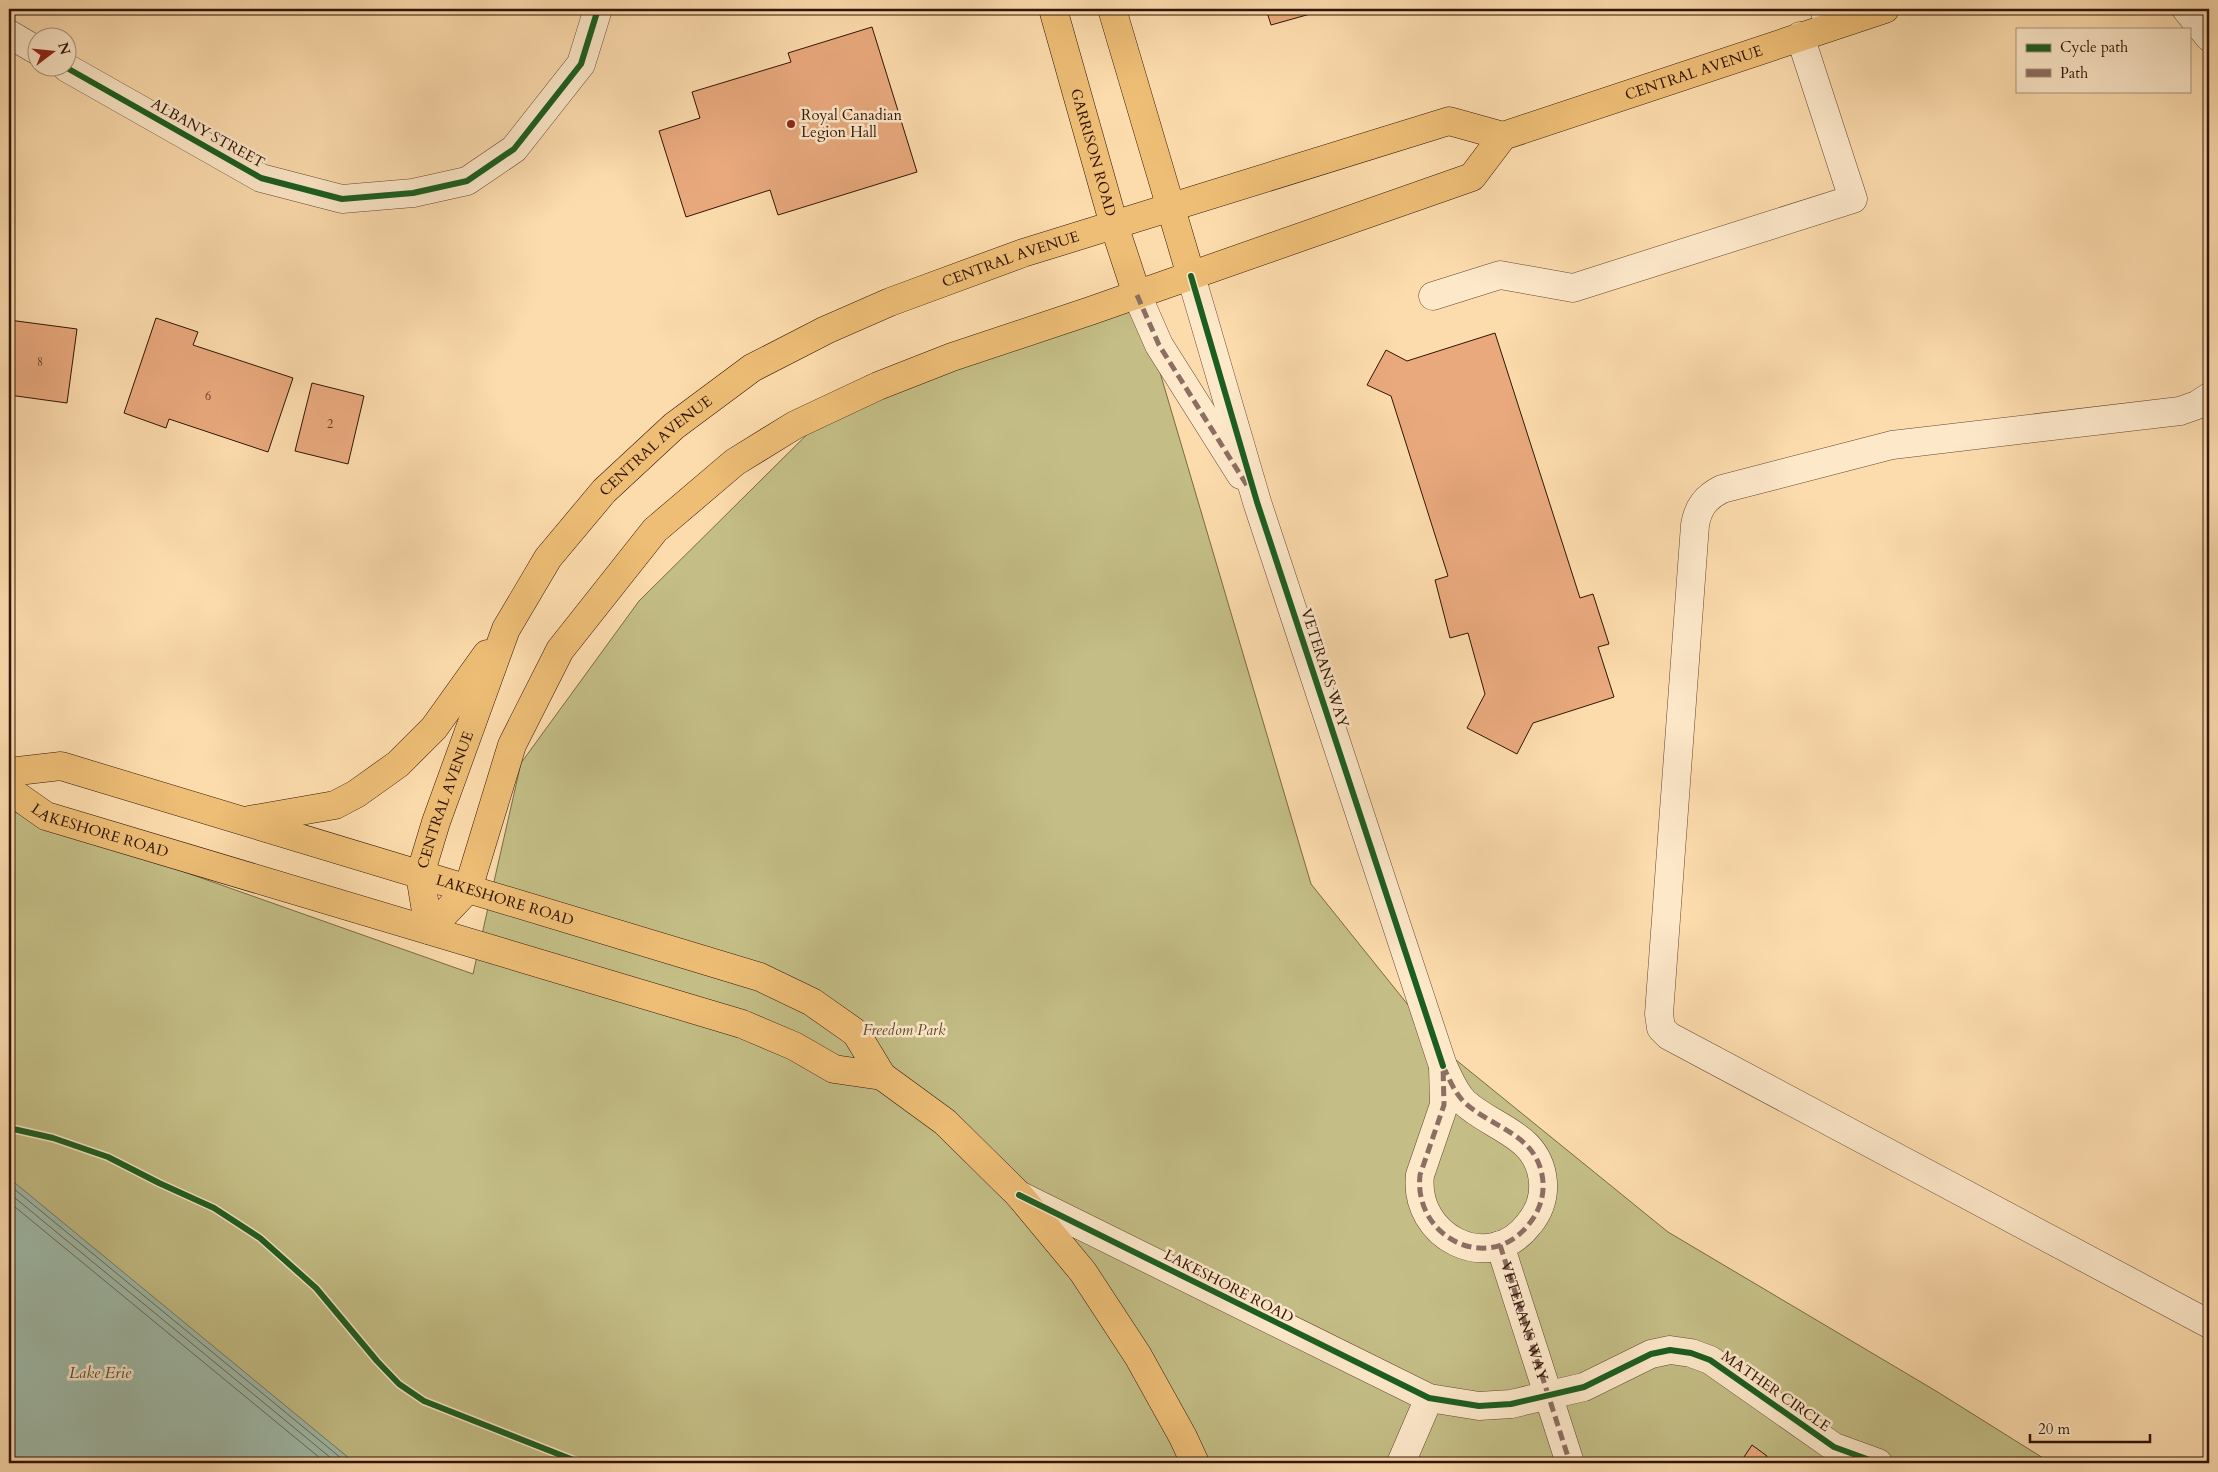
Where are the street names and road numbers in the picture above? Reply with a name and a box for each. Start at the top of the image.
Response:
street label: CENTRAL AVENUE [1622,40,1765,105]
street label: GARRISON ROAD [1066,86,1121,219]
street label: ALBANY STREET [148,93,268,173]
street label: CENTRAL AVENUE [939,226,1082,292]
street label: CENTRAL AVENUE [595,391,716,501]
street label: VETERANS WAY [1296,606,1354,731]
street label: CENTRAL AVENUE [413,728,478,871]
street label: LAKESHORE ROAD [27,799,171,862]
street label: LAKESHORE ROAD [433,870,576,930]
street label: LAKESHORE ROAD [1161,1245,1297,1327]
street label: VETERANS WAY [1496,1259,1553,1384]
street label: MATHER CIRCLE [1718,1346,1834,1436]

